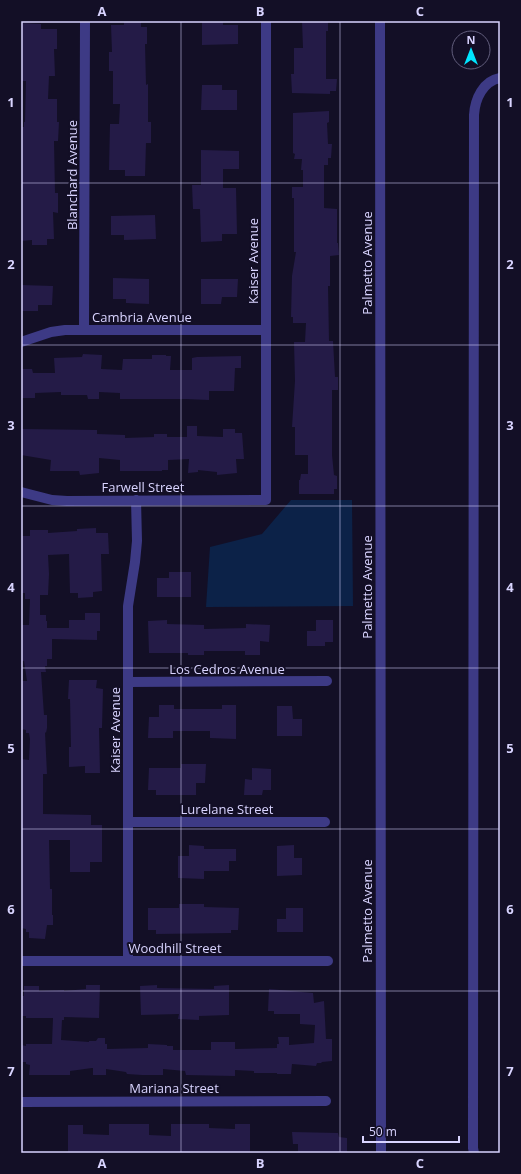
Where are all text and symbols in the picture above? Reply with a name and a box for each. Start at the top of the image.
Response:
text: A [98,2,107,20]
text: B [256,2,265,20]
text: C [416,2,424,20]
north arrow [451,30,491,70]
text: N [467,32,475,47]
text: 1 [7,93,15,111]
text: 1 [506,93,514,111]
street label: Blanchard Avenue [63,120,81,230]
street label: Palmetto Avenue [358,211,376,315]
street label: Kaiser Avenue [244,218,262,304]
text: 2 [7,255,15,273]
text: 2 [506,255,514,273]
street label: Cambria Avenue [92,308,192,326]
text: 3 [7,416,15,434]
text: 3 [506,416,514,434]
street label: Farwell Street [102,478,185,496]
street label: Palmetto Avenue [358,535,376,639]
text: 4 [7,578,15,596]
text: 4 [506,578,514,596]
street label: Los Cedros Avenue [169,660,285,678]
street label: Kaiser Avenue [106,687,124,773]
text: 5 [7,739,15,757]
text: 5 [506,739,514,757]
street label: Lurelane Street [181,800,274,818]
street label: Palmetto Avenue [358,859,376,963]
text: 6 [7,900,15,918]
text: 6 [506,900,514,918]
street label: Woodhill Street [128,939,222,957]
text: 7 [7,1062,15,1080]
text: 7 [506,1062,514,1080]
street label: Mariana Street [129,1079,219,1097]
scale bar [363,1118,459,1144]
text: 50 m [369,1123,397,1140]
text: A [98,1154,107,1172]
text: B [256,1154,265,1172]
text: C [416,1154,424,1172]

